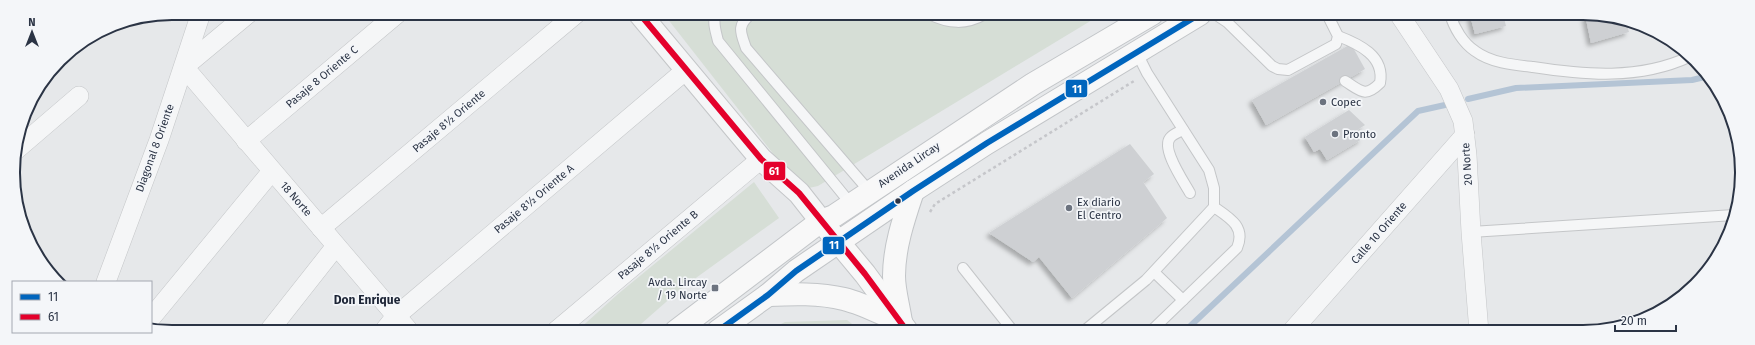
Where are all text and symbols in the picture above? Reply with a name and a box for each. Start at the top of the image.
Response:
north arrow [12,12,52,52]
text: N [28,16,36,29]
street label: Pasaje 8 Oriente C [283,43,361,111]
line badge: 11 [1065,79,1088,98]
text: 11 [1072,83,1082,96]
street label: Pasaje 8½ Oriente [410,87,488,155]
place label: Copec [1331,96,1361,109]
marker: Copec [1318,97,1328,107]
street label: Diagonal 8 Oriente [133,102,177,194]
place label: Pronto [1343,128,1376,141]
marker: Pronto [1330,129,1340,139]
street label: Avenida Lircay [876,139,943,190]
street label: 20 Norte [1459,142,1475,186]
street label: Pasaje 8½ Oriente A [491,161,577,236]
line badge: 61 [763,161,786,181]
text: 61 [769,165,779,178]
street label: 18 Norte [277,179,315,219]
unlabelled marker [893,196,903,206]
place label: Ex diario El Centro [1077,196,1122,222]
street label: Calle 10 Oriente [1348,199,1410,267]
marker: Ex diario El Centro [1064,203,1074,213]
street label: Pasaje 8½ Oriente B [615,207,701,282]
line badge: 11 [822,236,845,255]
text: 11 [829,239,839,252]
place label: Avda. Lircay / 19 Norte [648,276,708,302]
legend [12,281,152,333]
marker: Avda. Lircay / 19 Norte [710,283,720,293]
text: 11 [48,290,58,304]
district label: Don Enrique [334,293,401,307]
scale bar [1615,307,1676,333]
text: 61 [48,310,59,324]
text: 20 m [1621,314,1647,328]

